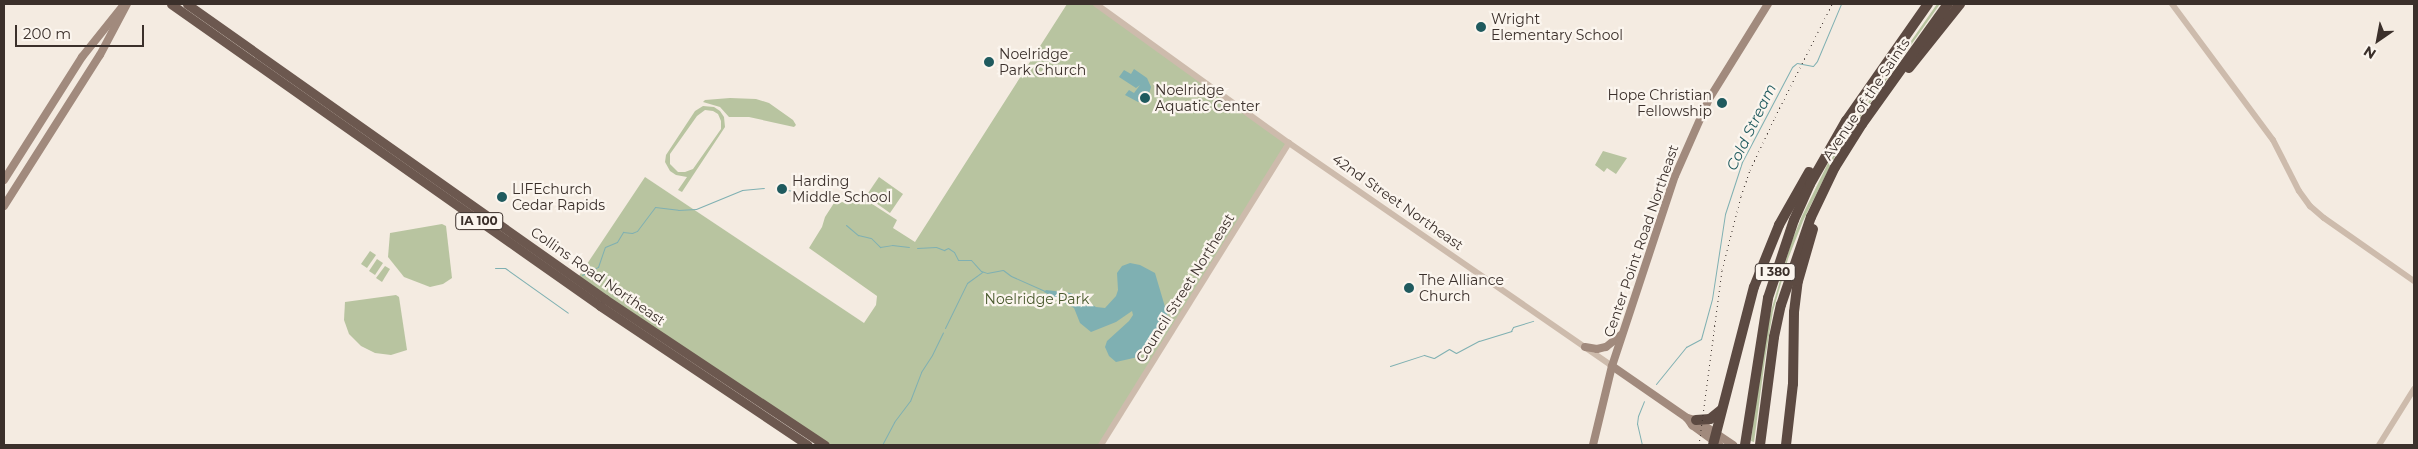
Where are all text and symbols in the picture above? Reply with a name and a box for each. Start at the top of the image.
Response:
place label: Wright Elementary School [1491,11,1623,44]
scale bar [18,15,146,47]
north arrow [2353,15,2403,65]
marker: Wright Elementary School [1475,21,1487,33]
text: 200 m [23,24,71,43]
street label: Avenue of the Saints [1819,35,1913,163]
text: N [2360,42,2379,63]
place label: Noelridge Park Church [999,46,1086,78]
marker: Noelridge Park Church [983,56,995,68]
water label: Cold Stream [1722,81,1780,173]
place label: Noelridge Aquatic Center [1155,82,1260,114]
place label: Hope Christian Fellowship [1608,87,1712,120]
marker: Noelridge Aquatic Center [1139,92,1151,104]
marker: Hope Christian Fellowship [1716,97,1728,109]
street label: Center Point Road Northeast [1600,143,1682,339]
street label: 42nd Street Northeast [1329,150,1467,254]
place label: Harding Middle School [792,173,891,206]
place label: LIFEchurch Cedar Rapids [512,181,605,213]
marker: Harding Middle School [776,183,788,195]
marker: LIFEchurch Cedar Rapids [496,191,508,203]
street label: Council Street Northeast [1132,210,1238,366]
road number: IA 100 [454,212,504,230]
street label: Collins Road Northeast [528,223,668,329]
road number: I 380 [1754,262,1796,282]
place label: The Alliance Church [1419,272,1504,304]
marker: The Alliance Church [1403,282,1415,294]
park label: Noelridge Park [985,291,1089,307]

